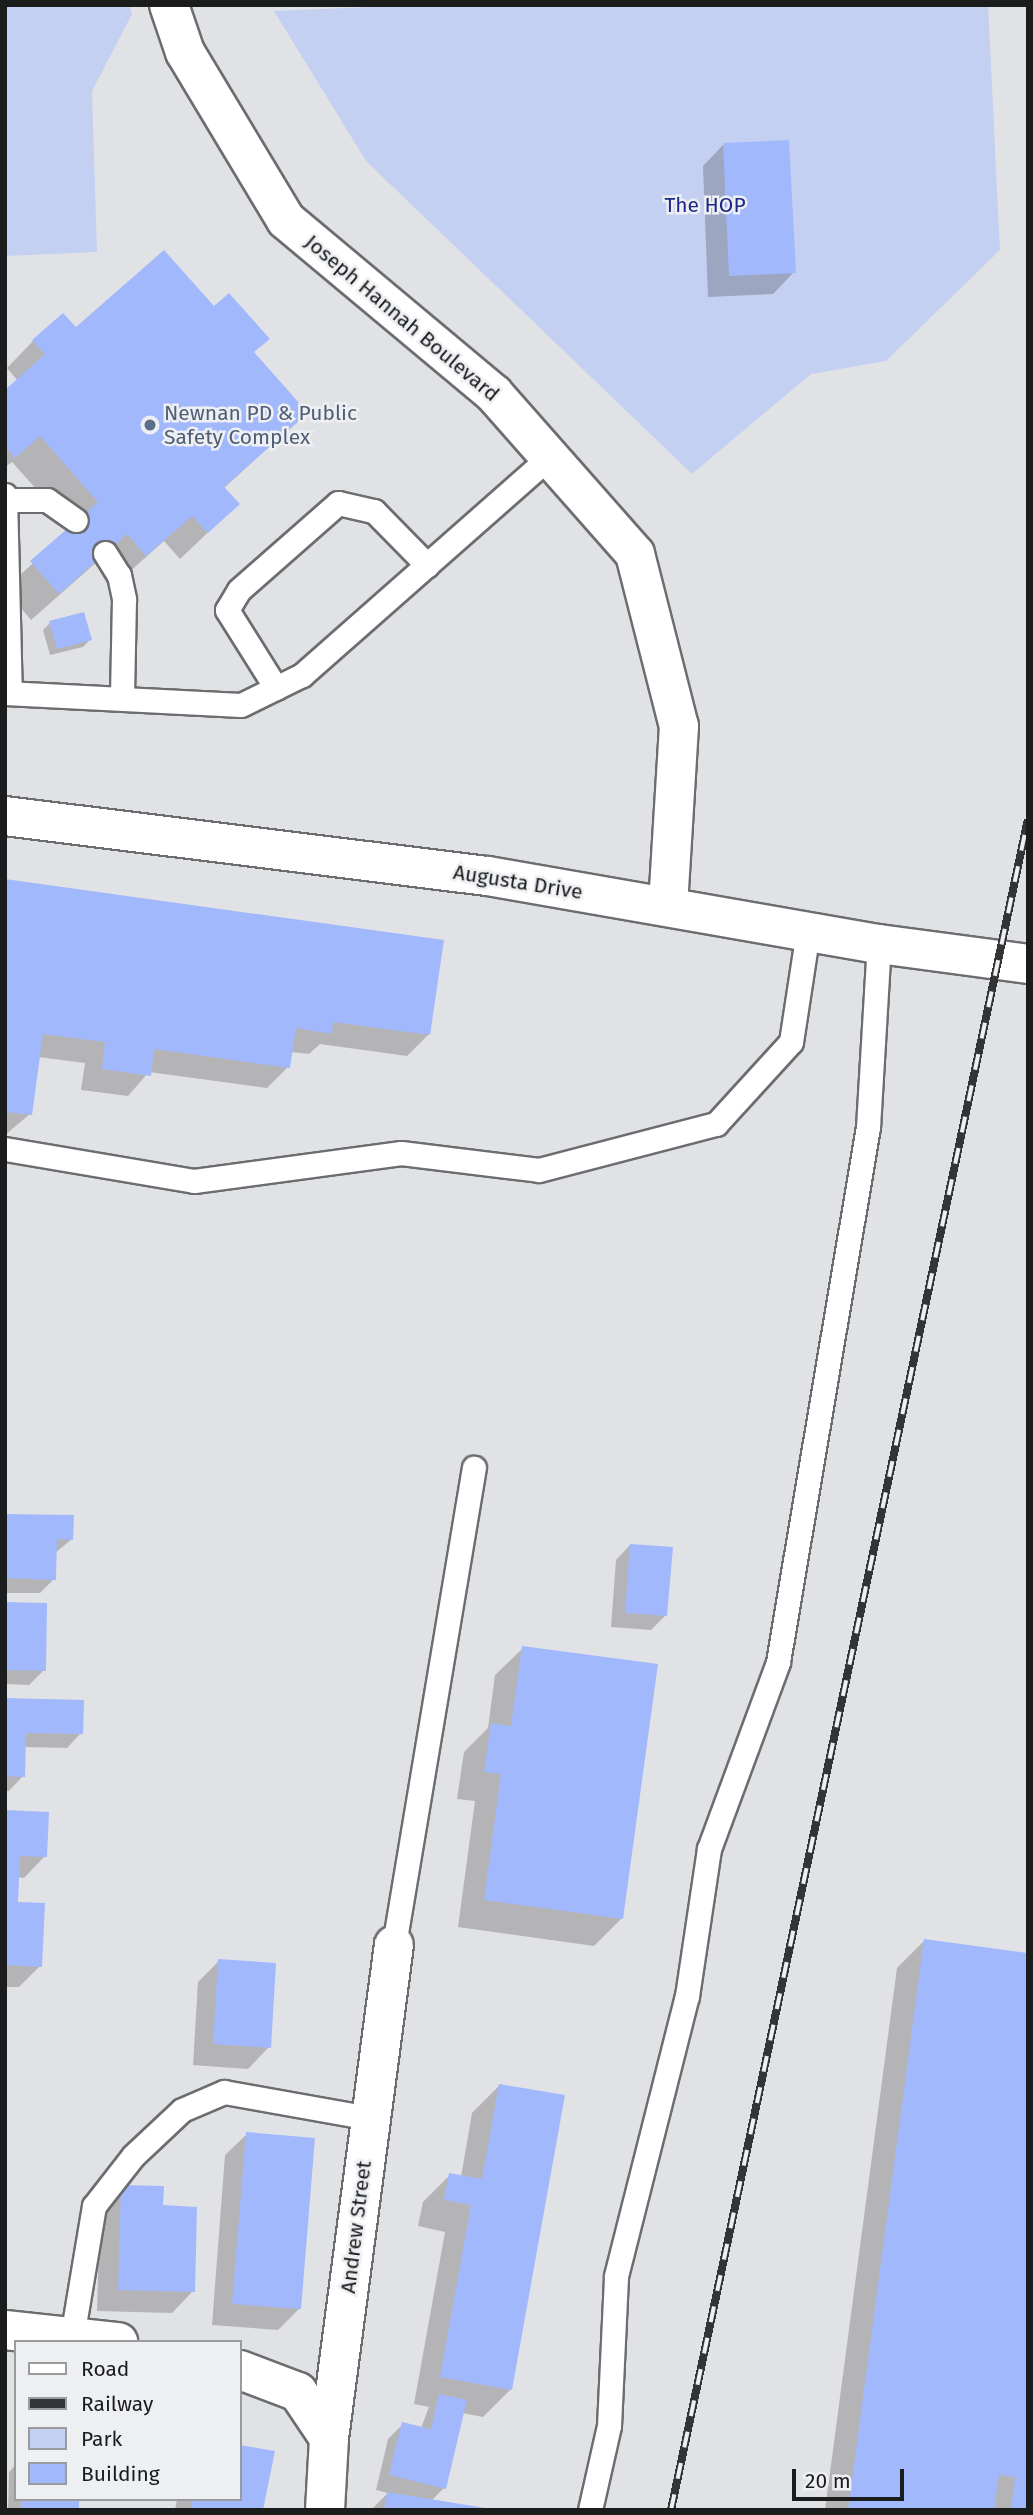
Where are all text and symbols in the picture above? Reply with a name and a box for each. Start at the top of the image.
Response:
park label: The HOP [664,192,746,218]
street label: Joseph Hannah Boulevard [300,229,504,407]
place label: Newnan PD & Public Safety Complex [164,400,357,450]
marker: Newnan PD & Public Safety Complex [142,417,158,433]
street label: Augusta Drive [452,859,584,905]
street label: Andrew Street [335,2159,377,2295]
legend [14,2340,242,2501]
text: Road [81,2356,129,2382]
text: Railway [81,2391,153,2417]
text: Park [81,2426,122,2452]
scale bar [795,2456,907,2500]
text: Building [81,2461,160,2487]
text: 20 m [805,2468,851,2494]

